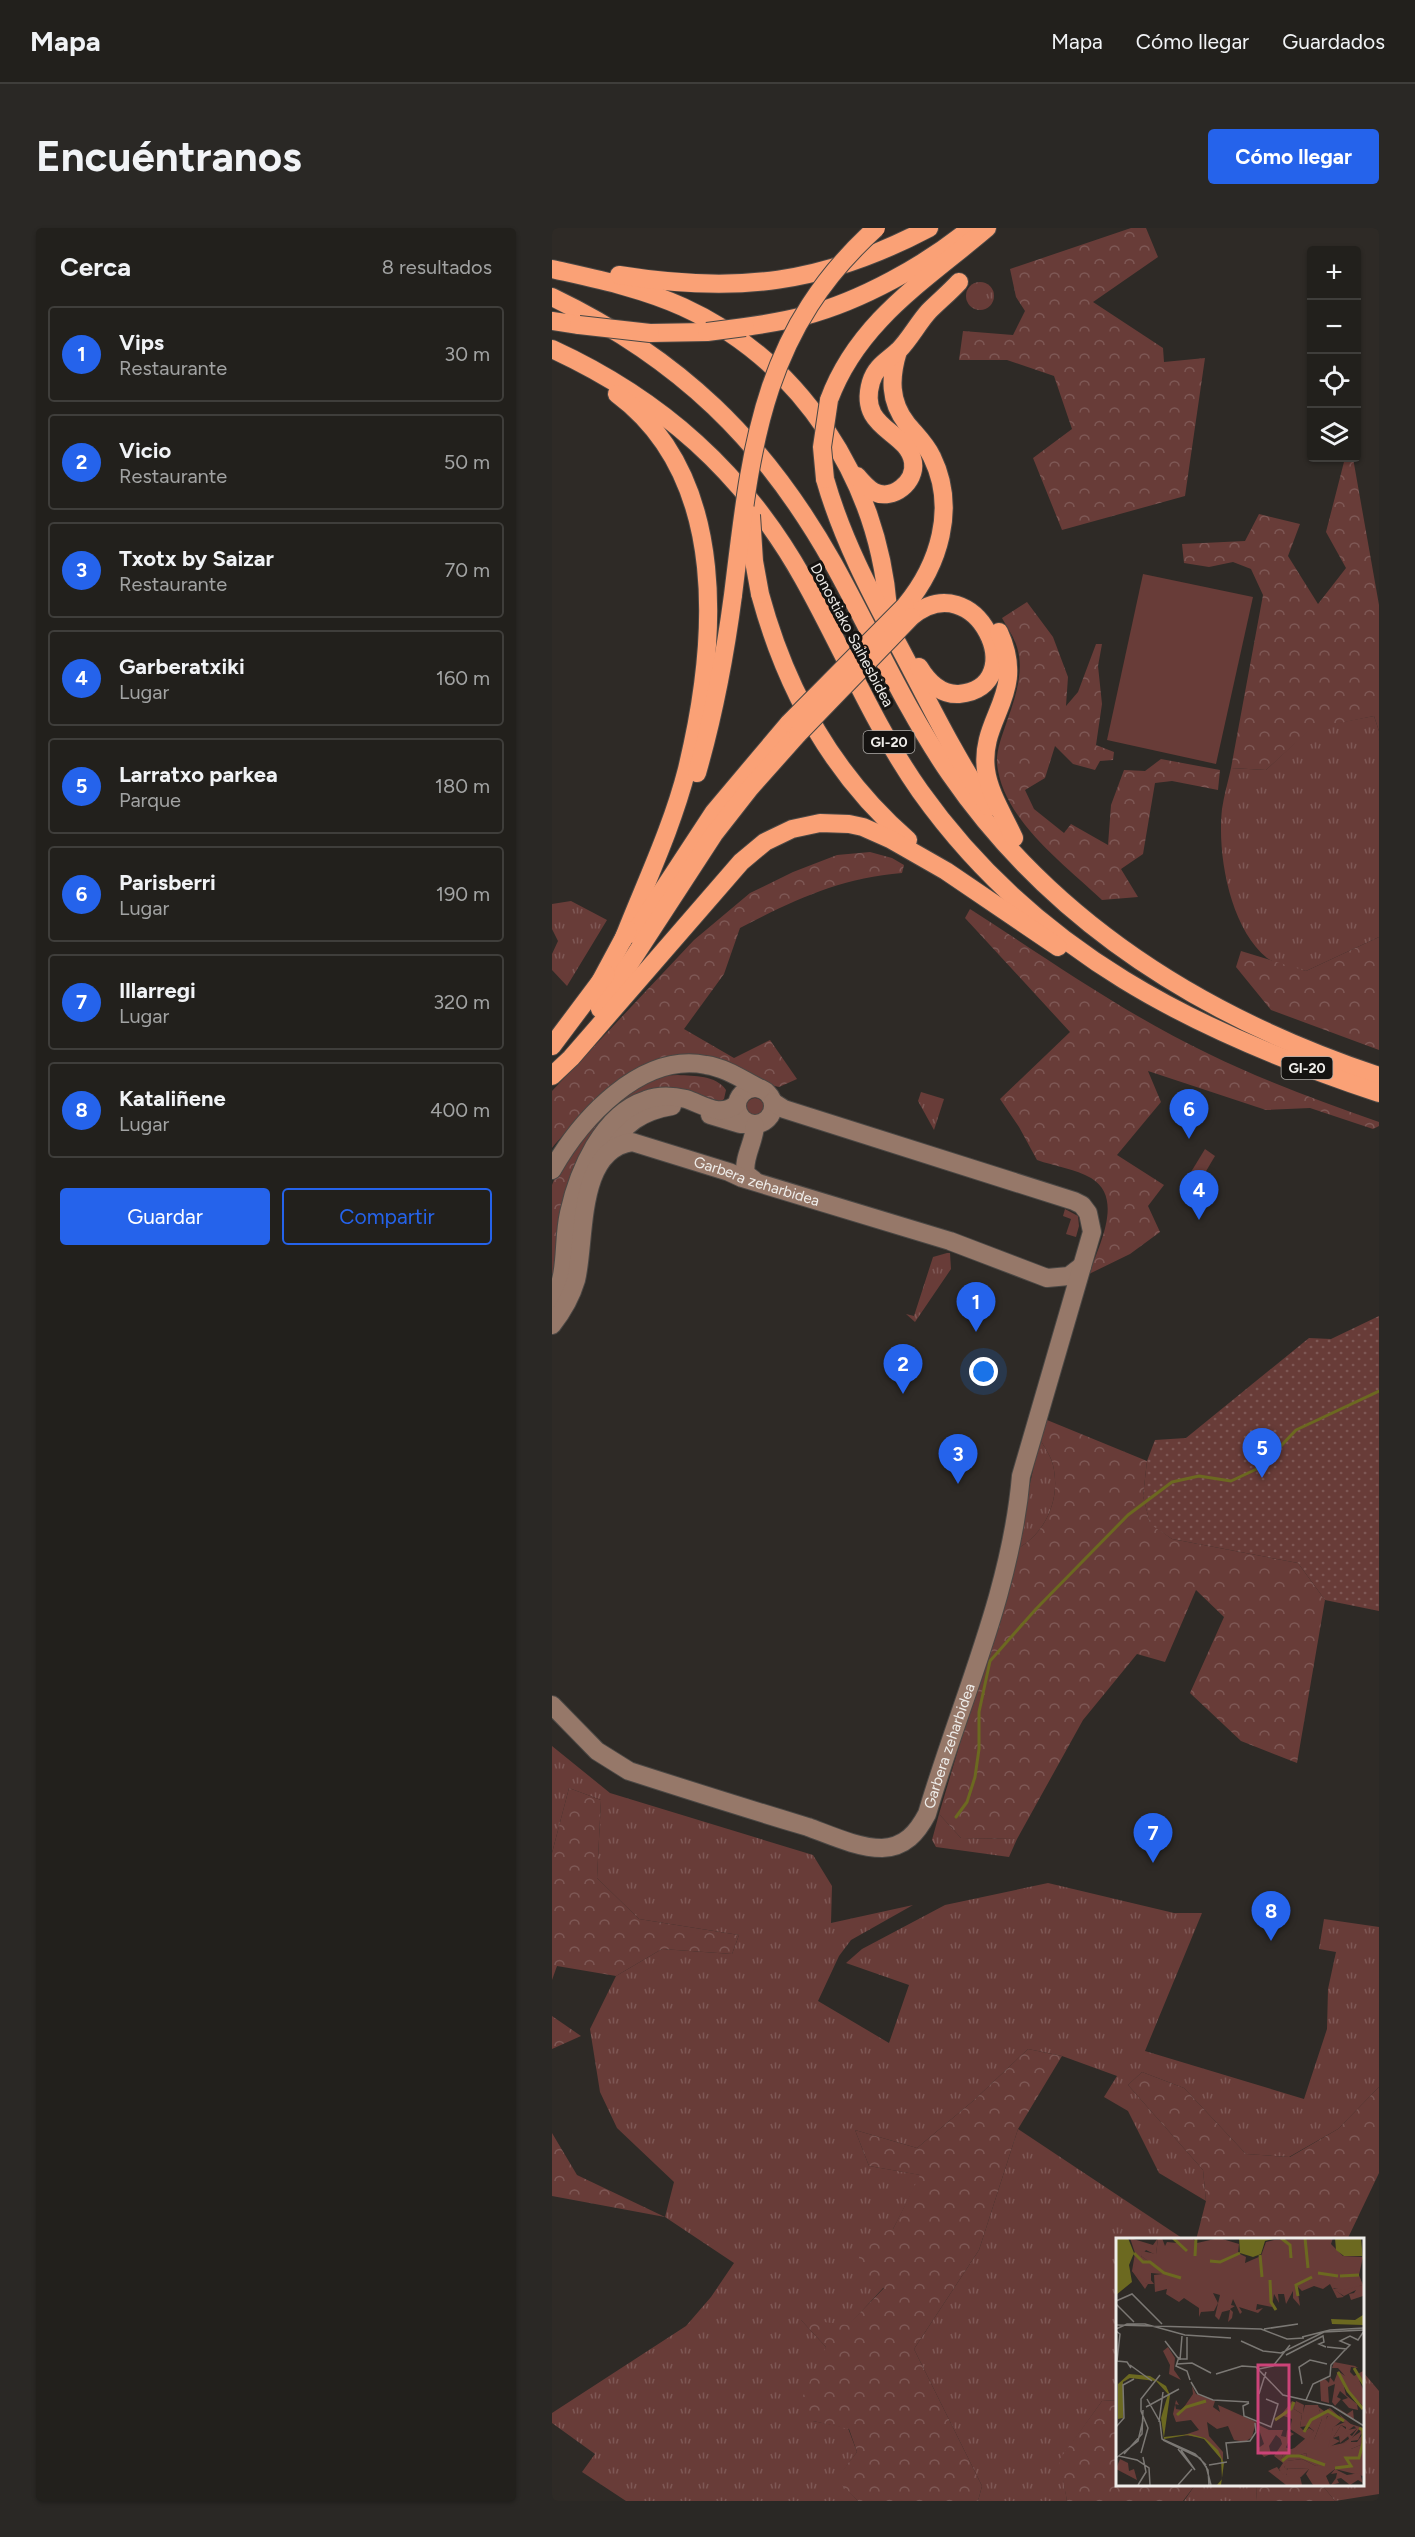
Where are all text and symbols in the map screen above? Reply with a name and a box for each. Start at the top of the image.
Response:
text: Mapa [30,24,101,58]
text: Mapa [1051,29,1103,54]
text: Cómo llegar [1136,29,1249,54]
text: Guardados [1282,29,1385,54]
button: Cómo llegar [1208,129,1379,184]
text: Encuéntranos [36,131,302,182]
map controls [1307,246,1361,462]
button: + [1307,246,1361,300]
text: Cerca [60,251,131,283]
text: 8 resultados [382,255,492,279]
button: − [1307,300,1361,354]
text: Vips [119,329,164,356]
text: 1 [77,342,86,366]
text: 30 m [444,342,490,366]
button: locate [1307,354,1361,408]
text: Restaurante [119,356,227,380]
button: layers [1307,408,1361,462]
text: Vicio [119,437,171,464]
text: 2 [76,450,87,474]
text: 50 m [444,450,490,474]
text: Restaurante [119,464,227,488]
text: Txotx by Saizar [119,545,274,572]
text: 3 [76,558,87,582]
text: 70 m [444,558,490,582]
street label: Donostiako Saihesbidea [806,560,898,710]
text: Restaurante [119,572,227,596]
text: Garberatxiki [119,653,245,680]
text: 4 [75,666,88,690]
text: 160 m [436,666,490,690]
text: Lugar [119,680,169,704]
road number: GI-20 [864,731,914,753]
text: Larratxo parkea [119,761,278,788]
text: 5 [76,774,87,798]
text: 180 m [435,774,490,798]
text: Parque [119,788,181,812]
text: Parisberri [119,869,216,896]
text: 6 [76,882,87,906]
text: 190 m [436,882,490,906]
text: Lugar [119,896,169,920]
text: Illarregi [119,977,196,1004]
text: 7 [76,990,87,1014]
text: 320 m [433,990,490,1014]
text: Lugar [119,1004,169,1028]
road number: GI-20 [1282,1057,1332,1079]
text: Kataliñene [119,1085,226,1112]
pin: 6 [1170,1090,1208,1139]
text: 8 [75,1098,88,1122]
text: 400 m [430,1098,490,1122]
text: Lugar [119,1112,169,1136]
street label: Garbera zeharbidea [692,1153,822,1210]
pin: 4 [1180,1170,1218,1220]
button: Guardar [60,1188,270,1245]
button: Compartir [282,1188,492,1245]
pin: 1 [956,1282,996,1332]
pin: 2 [884,1344,922,1394]
your location [969,1357,998,1386]
pin: 5 [1242,1428,1282,1478]
pin: 3 [938,1434,978,1484]
street label: Garbera zeharbidea [920,1681,979,1811]
pin: 7 [1134,1814,1172,1863]
pin: 8 [1252,1892,1290,1941]
inset map [1116,2238,1364,2486]

